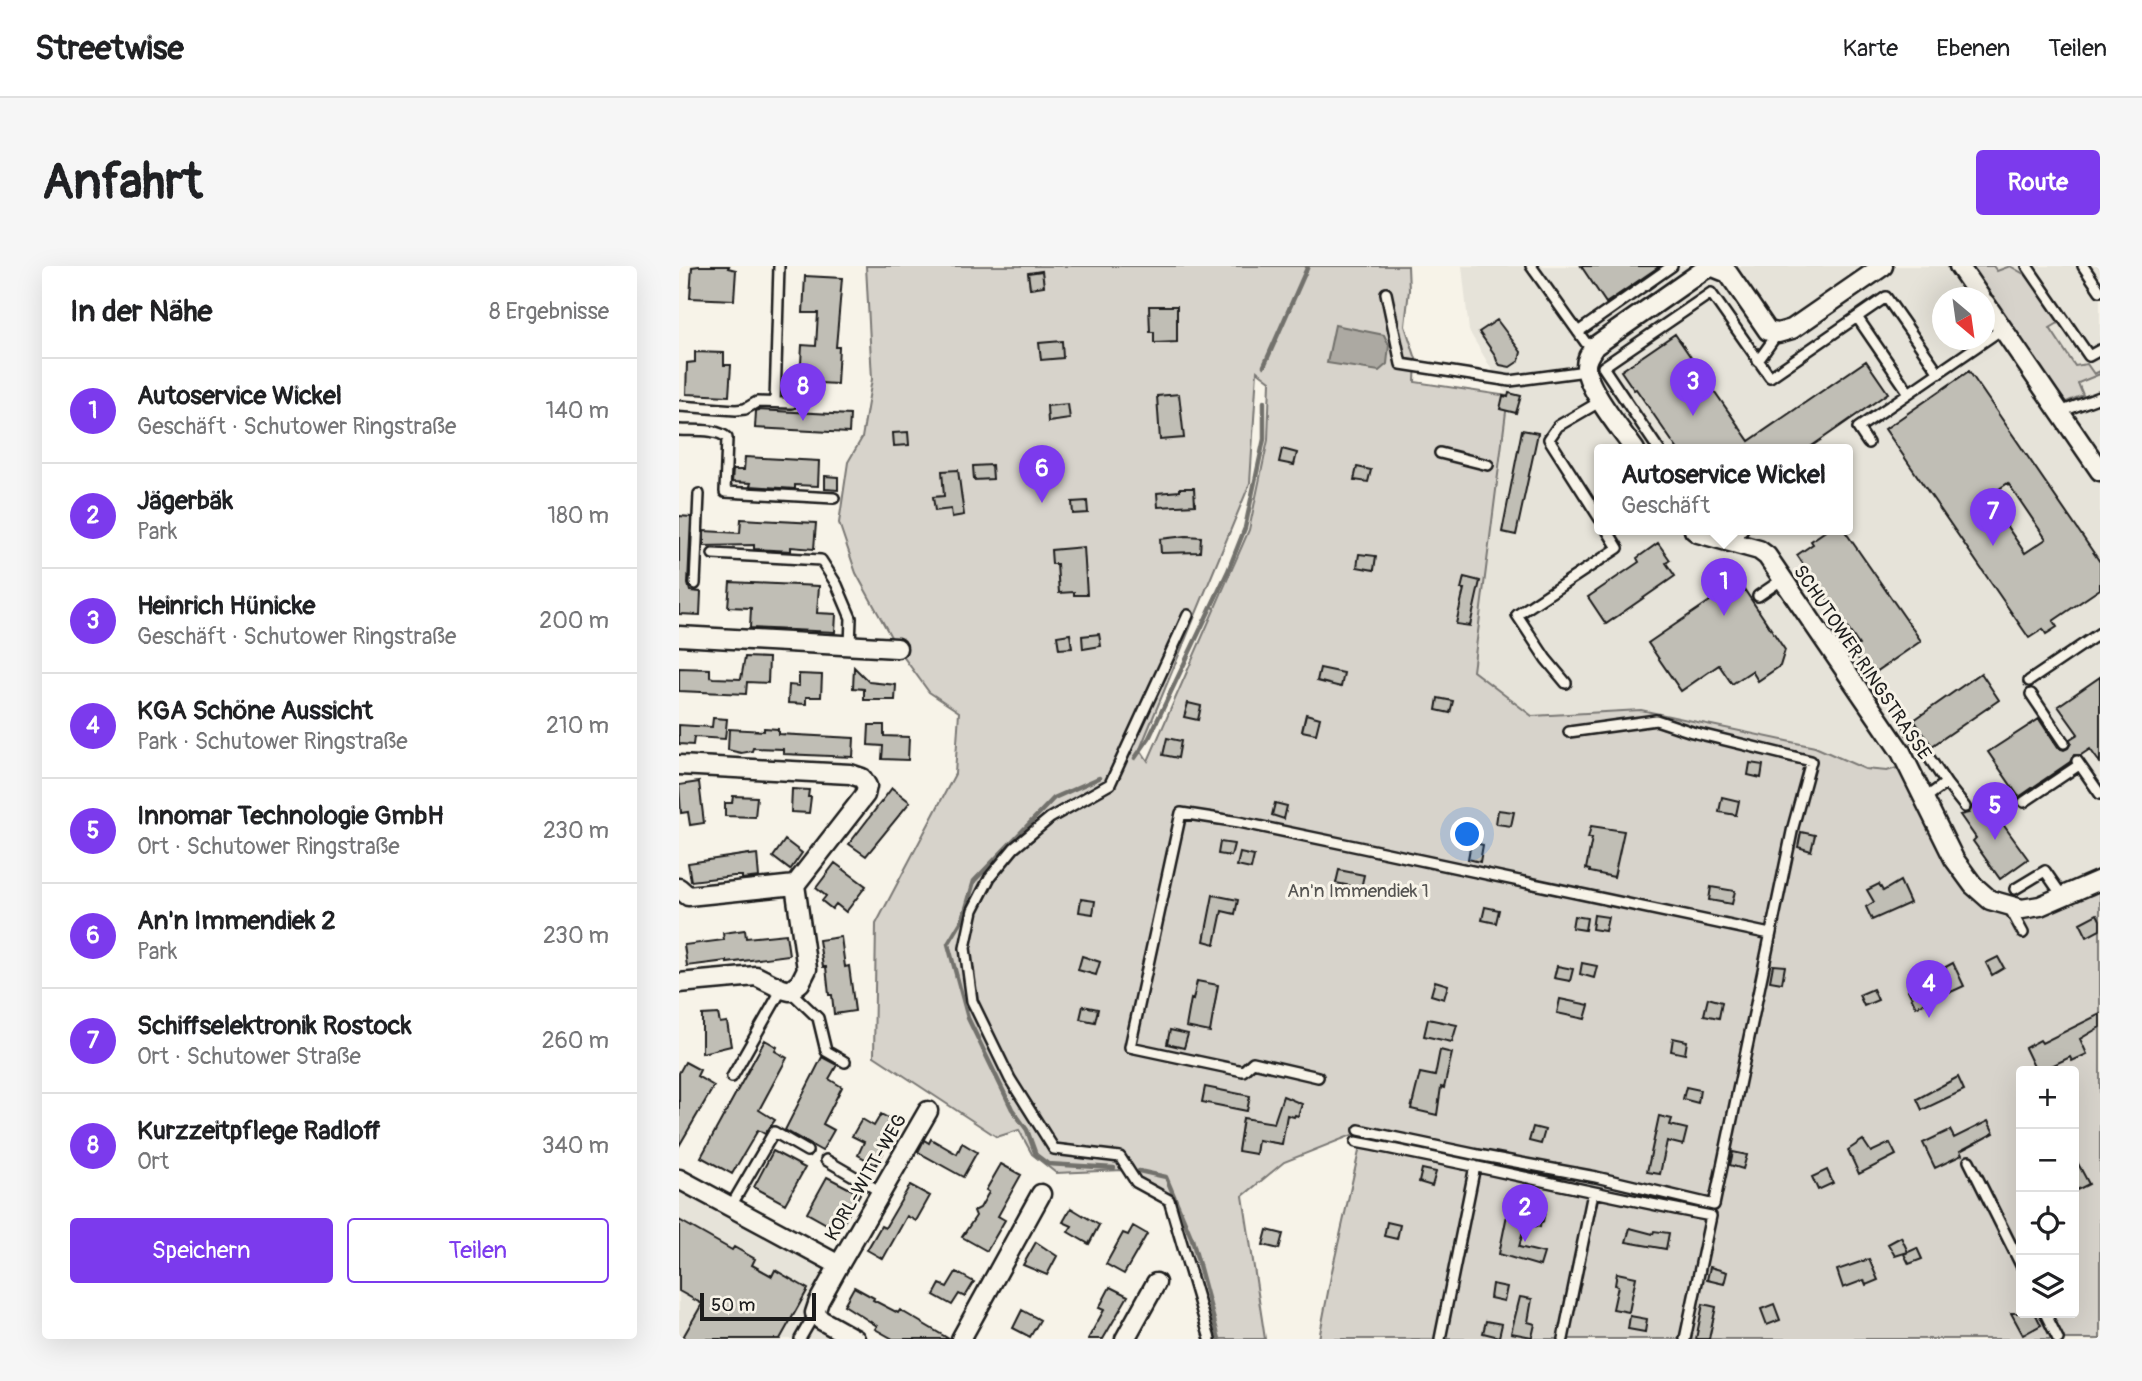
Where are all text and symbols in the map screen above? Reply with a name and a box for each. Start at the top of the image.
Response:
text: Streetwise [35,28,184,69]
text: Karte [1843,34,1898,63]
text: Ebenen [1936,34,2010,63]
text: Teilen [2048,34,2107,63]
button: Route [1976,150,2100,215]
text: Anfahrt [42,152,202,213]
north arrow [1932,287,1995,350]
text: In der Nähe [70,293,212,330]
text: 8 Ergebnisse [489,297,609,326]
pin: 3 [1670,358,1716,416]
pin: 8 [780,363,826,421]
text: Autoservice Wickel [137,380,342,412]
text: 1 [89,396,98,425]
text: 140 m [546,396,609,425]
text: Geschäft · Schutower Ringstraße [137,412,456,441]
popup [1594,444,1853,535]
pin: 6 [1019,445,1065,503]
text: Autoservice Wickel [1621,459,1826,491]
text: Jägerbäk [137,485,233,517]
pin: 7 [1970,488,2016,546]
text: Geschäft [1621,491,1710,520]
text: 2 [87,501,99,530]
text: 180 m [547,501,609,530]
text: Park [137,517,177,546]
pin: 1 [1701,558,1747,616]
street label: SCHUTOWER RINGSTRASSE [1788,560,1936,765]
text: Heinrich Hünicke [137,590,315,622]
text: 3 [87,606,99,635]
text: 200 m [539,606,609,635]
text: Geschäft · Schutower Ringstraße [137,622,456,651]
text: KGA Schöne Aussicht [137,695,373,727]
text: 4 [86,711,100,740]
text: 210 m [546,711,609,740]
text: Park · Schutower Ringstraße [137,727,408,756]
pin: 5 [1972,782,2018,840]
text: Innomar Technologie GmbH [137,800,444,832]
text: 5 [87,816,99,845]
text: 230 m [543,816,609,845]
your location [1450,817,1484,851]
text: Ort · Schutower Ringstraße [137,832,400,861]
park label: An'n Immendiek 1 [1287,879,1429,903]
text: An'n Immendiek 2 [137,905,336,937]
text: 6 [86,921,100,950]
text: 230 m [543,921,609,950]
text: Park [137,937,177,966]
pin: 4 [1906,960,1952,1018]
text: Schiffselektronik Rostock [137,1010,412,1042]
text: 7 [87,1026,99,1055]
text: 260 m [542,1026,609,1055]
text: Ort · Schutower Straße [137,1042,361,1071]
map controls [2016,1066,2079,1318]
button: + [2016,1066,2079,1129]
street label: KORL-WITT-WEG [820,1110,912,1245]
text: Kurzzeitpflege Radloff [137,1115,380,1147]
button: − [2016,1129,2079,1192]
text: 8 [87,1131,99,1160]
text: 340 m [542,1131,609,1160]
text: Ort [137,1147,169,1176]
pin: 2 [1502,1184,1548,1242]
button: locate [2016,1192,2079,1255]
button: Speichern [70,1218,333,1283]
button: Teilen [347,1218,609,1283]
button: layers [2016,1255,2079,1318]
scale bar [700,1290,815,1322]
text: 50 m [711,1293,755,1317]

